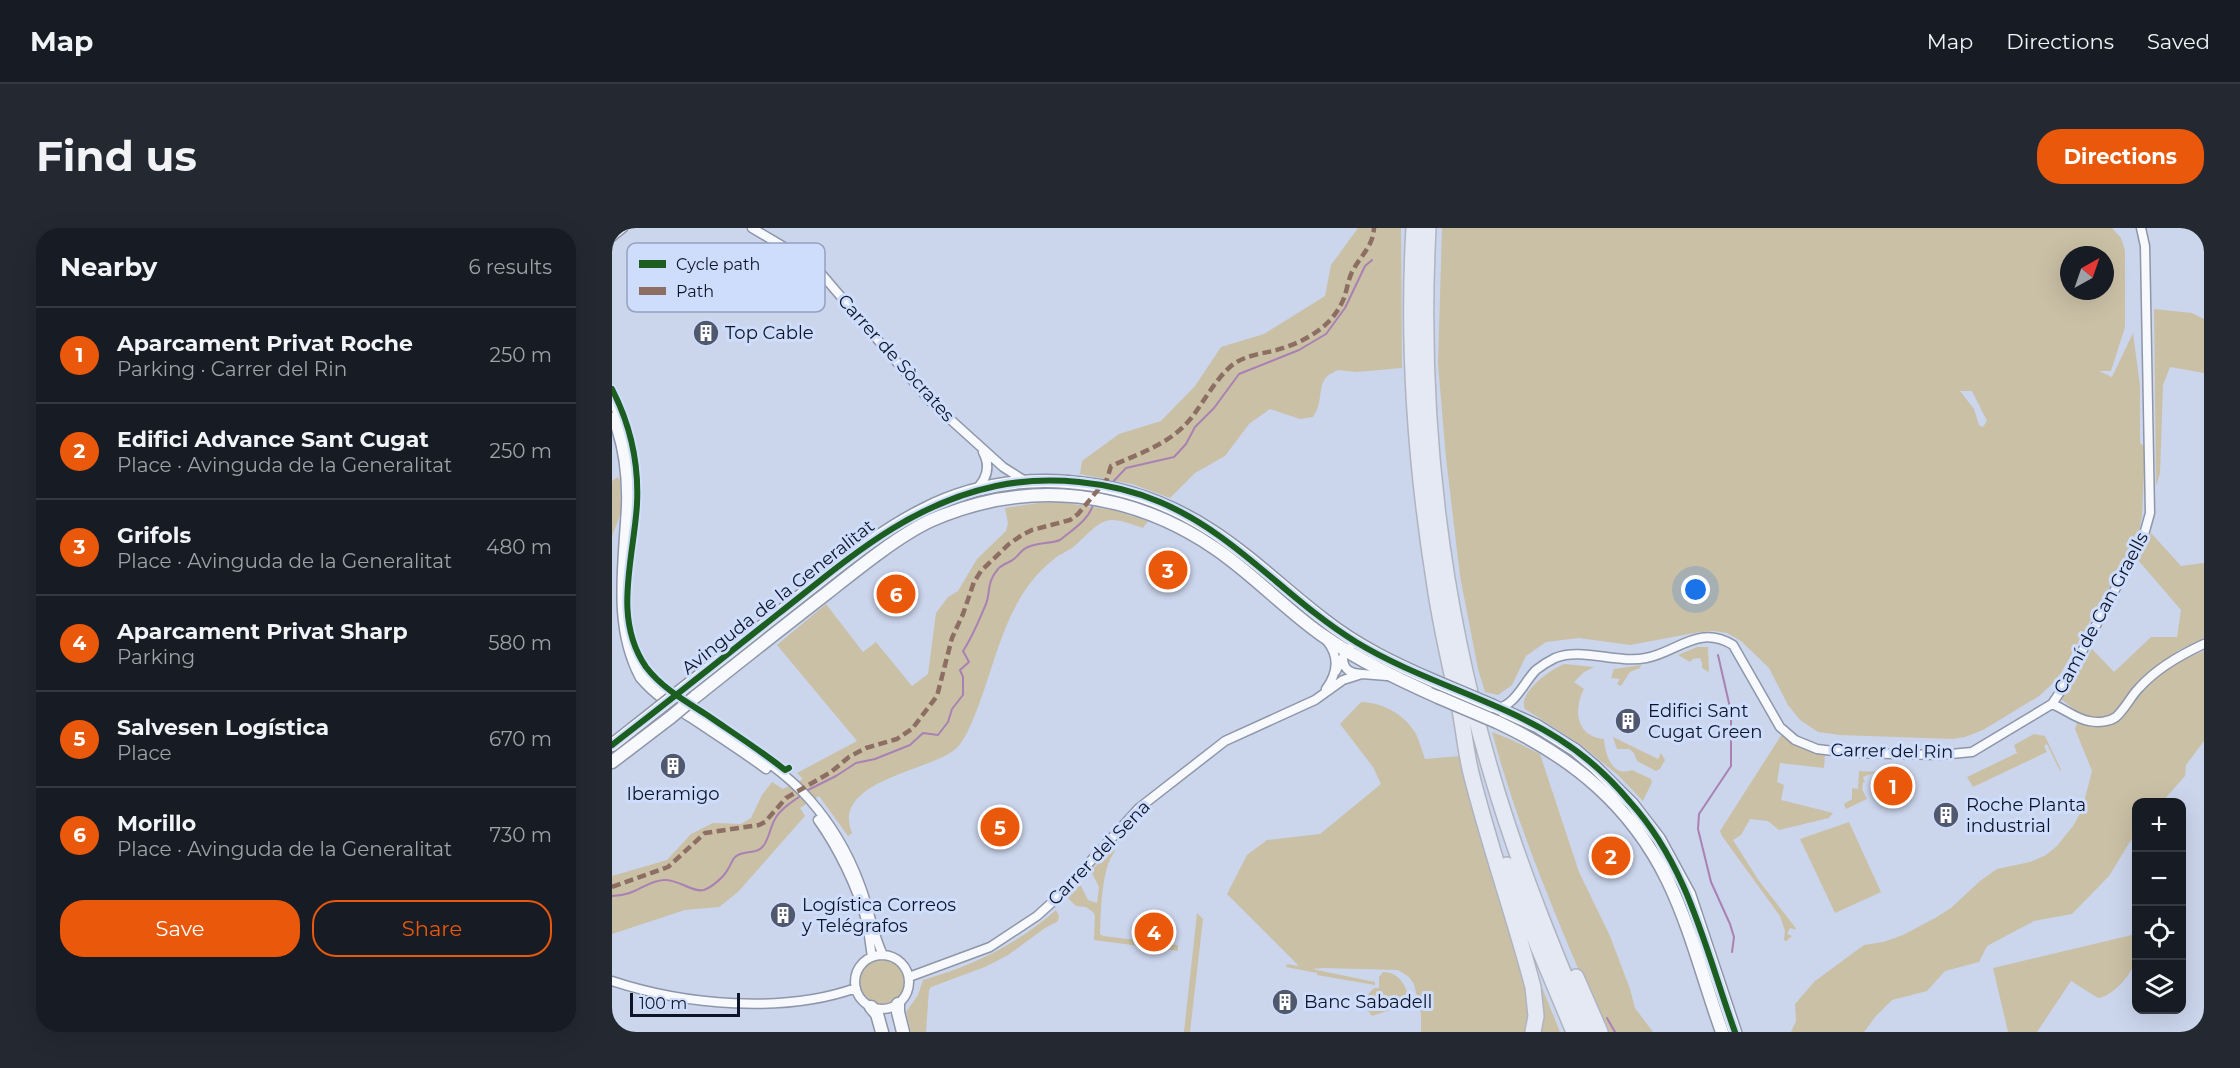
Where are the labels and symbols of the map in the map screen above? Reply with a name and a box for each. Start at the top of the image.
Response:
legend [627,243,825,312]
north arrow [2060,246,2114,300]
text: Cycle path [676,255,760,274]
text: Path [676,282,714,301]
street label: Carrer de Sòcrates [833,290,959,427]
building icon: Top Cable [691,318,721,348]
place label: Top Cable [725,322,814,344]
street label: Avinguda de la Generalitat [677,515,879,679]
street label: Camí de Can Graells [2049,528,2153,698]
pin: 3 [1148,548,1188,592]
pin: 6 [876,572,916,616]
your location [1681,575,1710,604]
place label: Edifici Sant Cugat Green [1648,700,1762,743]
building icon: Edifici Sant Cugat Green [1613,706,1643,736]
street label: Carrer del Rin [1830,739,1954,763]
building icon: Iberamigo [658,751,688,781]
pin: 1 [1874,764,1912,808]
place label: Iberamigo [626,783,720,805]
place label: Roche Planta industrial [1966,794,2086,837]
street label: Carrer del Sena [1043,796,1155,910]
building icon: Roche Planta industrial [1931,800,1961,830]
pin: 5 [980,804,1020,850]
pin: 2 [1592,834,1630,878]
place label: Logística Correos y Telégrafos [801,894,956,937]
building icon: Logística Correos y Telégrafos [768,900,798,930]
pin: 4 [1134,910,1174,954]
building icon: Banc Sabadell [1270,987,1300,1017]
scale bar [630,990,740,1018]
place label: Banc Sabadell [1304,991,1432,1013]

